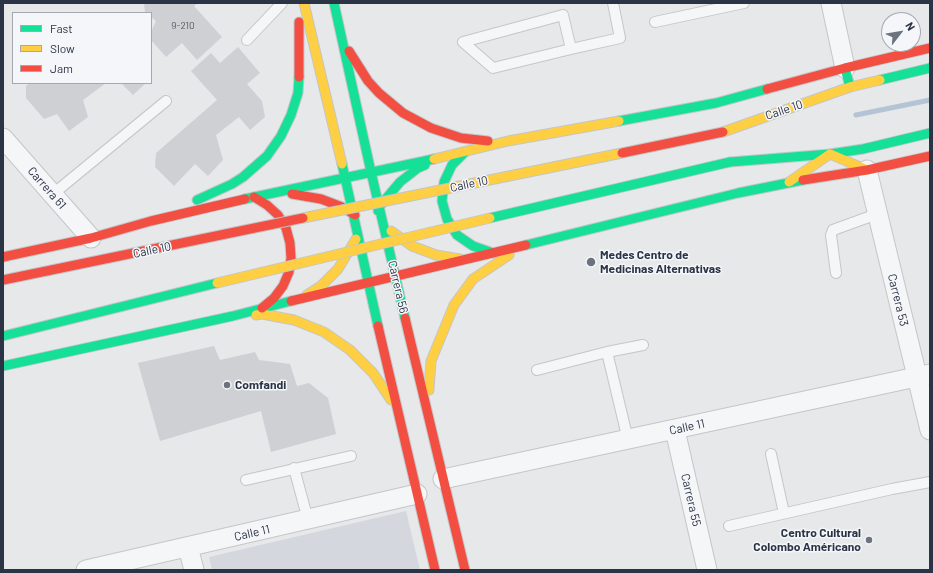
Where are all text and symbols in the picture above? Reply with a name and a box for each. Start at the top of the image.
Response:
legend [12,12,152,84]
north arrow [881,12,921,52]
house number: 9-210 [171,20,195,32]
text: N [903,20,918,33]
text: Fast [50,21,73,35]
text: Slow [50,41,75,55]
text: Jam [50,61,73,75]
street label: Calle 10 [763,97,805,123]
street label: Carrera 61 [25,164,69,212]
street label: Calle 10 [449,173,489,195]
street label: Calle 10 [132,239,172,261]
place label: Medes Centro de Medicinas Alternativas [600,248,721,276]
marker: Medes Centro de Medicinas Alternativas [585,256,597,268]
street label: Carrera 56 [385,259,411,315]
street label: Carrera 53 [885,272,911,328]
place label: Comfandi [235,378,286,392]
marker: Comfandi [222,380,232,390]
street label: Calle 11 [668,416,706,438]
street label: Carrera 55 [678,472,704,528]
street label: Calle 11 [233,522,271,544]
place label: Centro Cultural Colombo Américano [753,526,861,554]
marker: Centro Cultural Colombo Américano [864,535,874,545]

